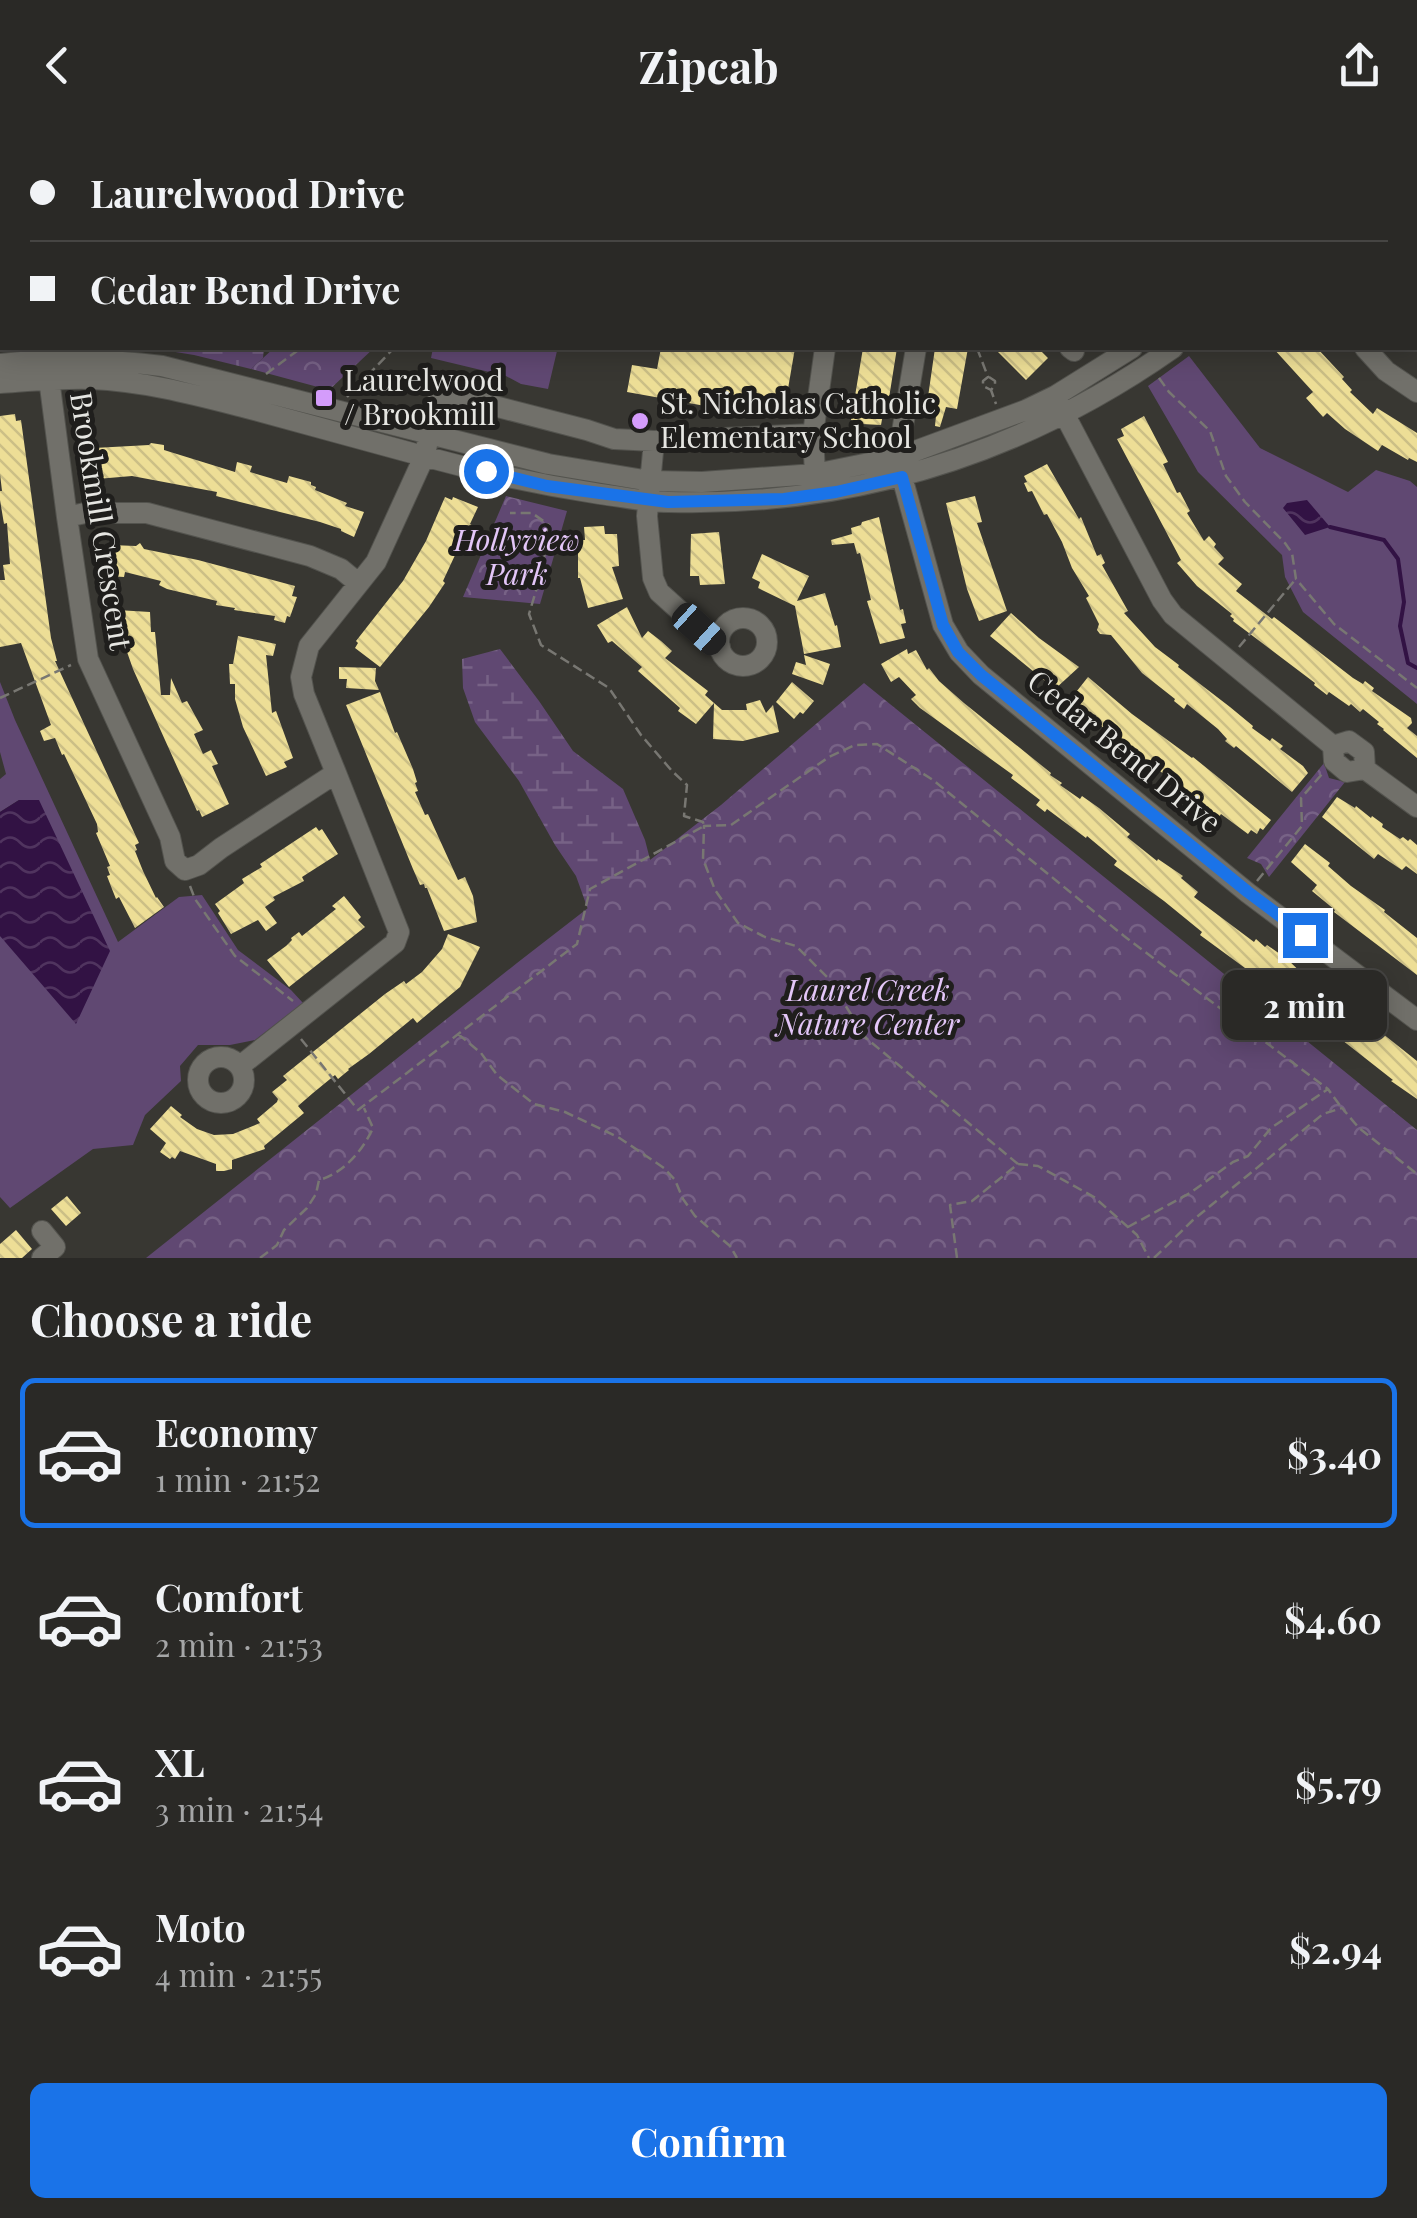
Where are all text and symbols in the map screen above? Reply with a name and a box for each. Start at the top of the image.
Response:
text: Zipcab [638,35,779,95]
icon: back [30,38,85,93]
icon: share [1332,38,1387,93]
text: Laurelwood Drive [90,167,405,218]
text: Cedar Bend Drive [90,263,400,314]
place label: Laurelwood / Brookmill [344,359,504,433]
place label: St. Nicholas Catholic Elementary School [660,382,936,456]
marker: Laurelwood / Brookmill [313,387,335,409]
street label: Brookmill Crescent [62,389,142,653]
marker: St. Nicholas Catholic Elementary School [629,410,651,432]
route start [464,449,509,494]
park label: Hollyview Park [453,519,580,593]
car [667,598,731,660]
street label: Cedar Bend Drive [1020,660,1231,841]
route end [1283,913,1328,958]
park label: Laurel Creek Nature Center [774,969,961,1043]
callout: 2 min [1222,970,1388,1040]
text: 2 min [1263,983,1346,1026]
text: Choose a ride [30,1288,312,1348]
text: Economy [155,1406,318,1457]
icon: car [35,1408,125,1498]
text: $3.40 [1287,1428,1382,1479]
text: 1 min · 21:52 [155,1457,320,1500]
text: Comfort [155,1571,303,1622]
icon: car [35,1573,125,1663]
text: $4.60 [1284,1593,1382,1644]
text: 2 min · 21:53 [155,1622,323,1665]
text: XL [155,1736,204,1787]
icon: car [35,1738,125,1828]
text: $5.79 [1295,1758,1382,1809]
text: 3 min · 21:54 [155,1787,323,1830]
text: Moto [155,1901,246,1952]
icon: car [35,1903,125,1993]
text: $2.94 [1289,1923,1382,1974]
text: 4 min · 21:55 [155,1952,322,1995]
button: Confirm [30,2083,1387,2198]

